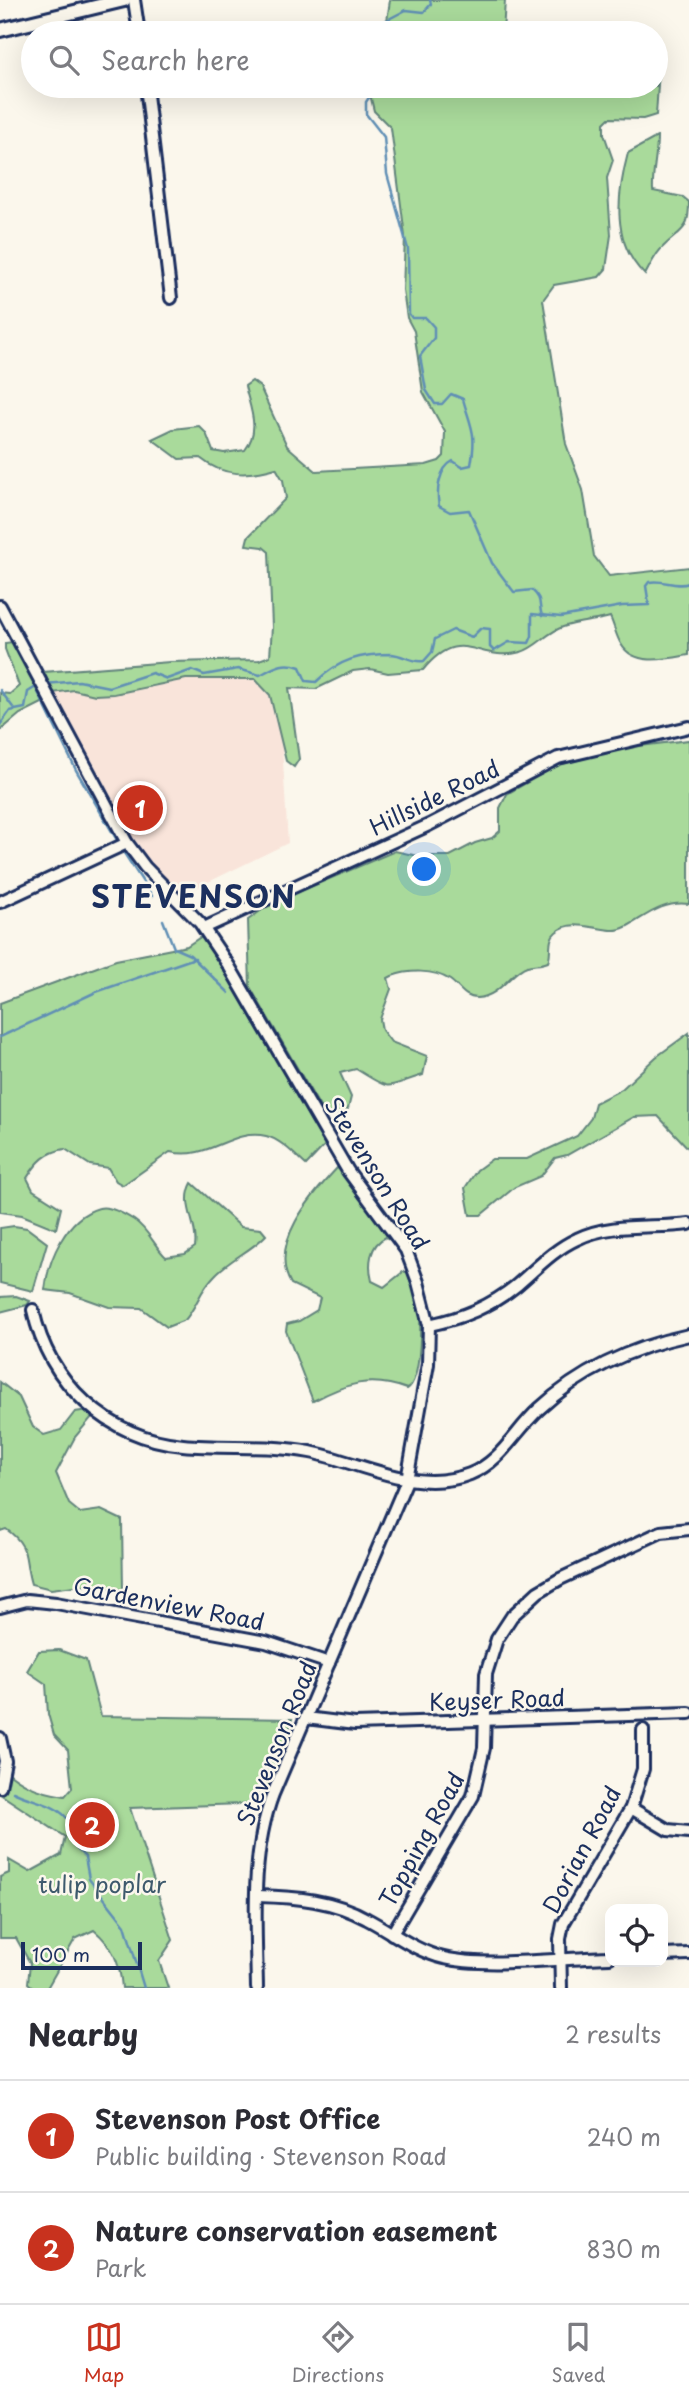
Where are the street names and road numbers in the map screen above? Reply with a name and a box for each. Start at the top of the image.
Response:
street label: Hillside Road [363,750,505,844]
street label: Stevenson Road [317,1090,439,1256]
street label: Gardenview Road [70,1567,268,1639]
street label: Stevenson Road [227,1655,325,1831]
street label: Keyser Road [428,1679,566,1719]
street label: Topping Road [369,1765,473,1913]
street label: Dorian Road [533,1779,629,1919]

